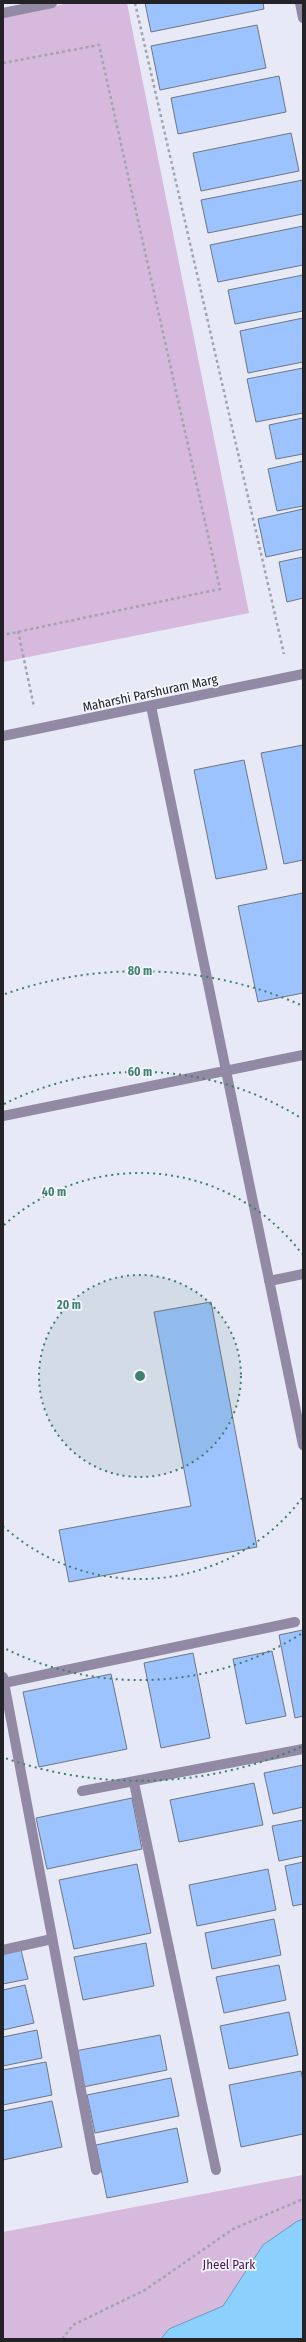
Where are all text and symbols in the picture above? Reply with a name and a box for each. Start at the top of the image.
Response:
street label: Maharshi Parshuram Marg [81,671,220,715]
text: 80 m [128,964,152,978]
text: 60 m [128,1065,152,1079]
text: 40 m [42,1185,66,1199]
text: 20 m [56,1298,81,1312]
centre of rings [133,1369,147,1383]
park label: Jheel Park [203,2257,256,2272]

